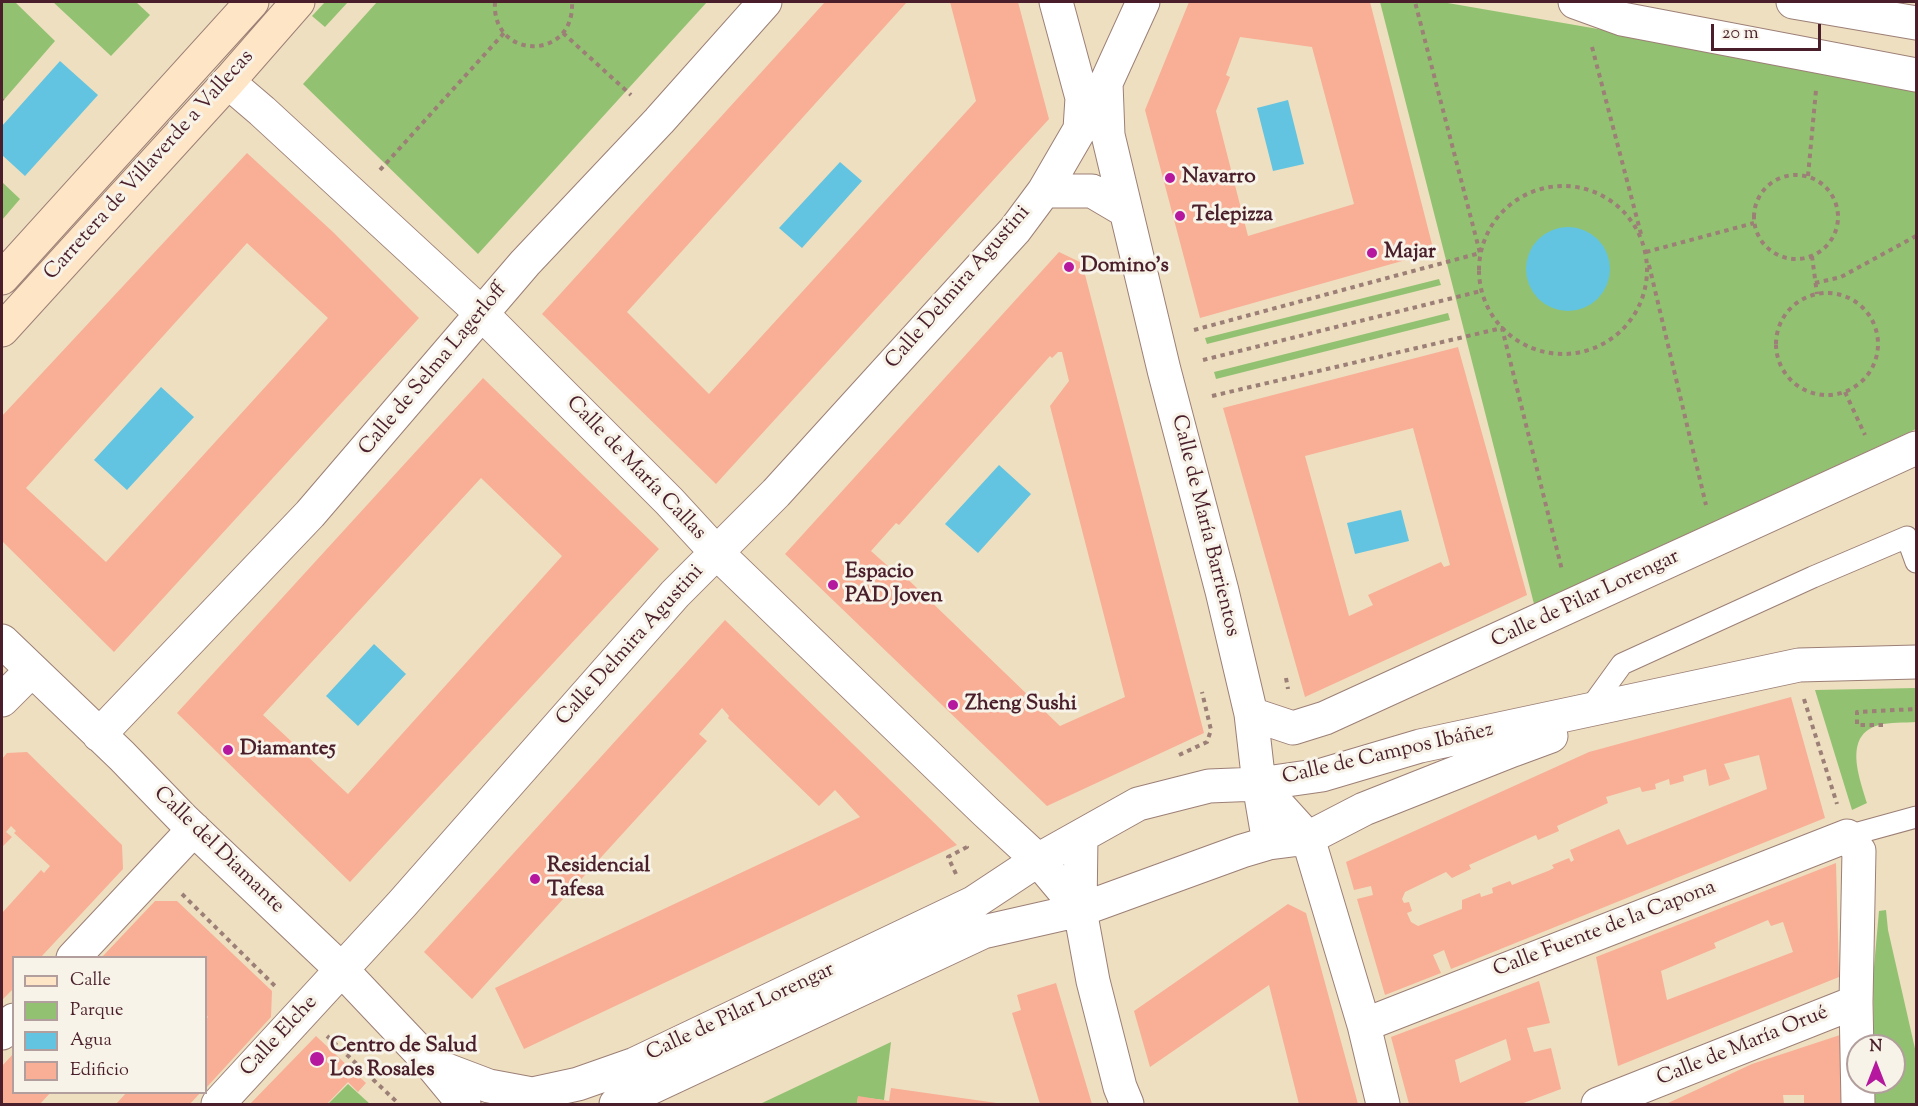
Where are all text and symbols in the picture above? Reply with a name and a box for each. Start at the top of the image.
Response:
scale bar [1714,12,1824,50]
text: 20 m [1722,21,1759,47]
street label: Carretera de Villaverde a Vallecas [40,46,260,286]
place label: Navarro [1182,165,1256,191]
marker: Navarro [1163,171,1177,185]
street label: Calle Delmira Agustini [881,201,1037,375]
place label: Telepizza [1192,203,1273,229]
marker: Telepizza [1173,209,1187,223]
place label: Majar [1384,240,1436,266]
marker: Majar [1365,246,1379,260]
place label: Domino's [1081,254,1169,280]
marker: Domino's [1062,260,1076,274]
street label: Calle de Selma Lagerloff [355,279,513,461]
street label: Calle de María Callas [560,392,710,546]
street label: Calle de María Barrientos [1164,412,1244,640]
street label: Calle de Pilar Lorengar [1488,545,1684,655]
street label: Calle Delmira Agustini [552,560,710,732]
place label: Espacio PAD Joven [845,560,943,610]
marker: Espacio PAD Joven [826,578,840,592]
place label: Zheng Sushi [965,692,1077,718]
marker: Zheng Sushi [946,698,960,712]
street label: Calle de Campos Ibáñez [1280,718,1496,792]
place label: Diamante5 [240,737,336,763]
marker: Diamante5 [221,743,235,757]
street label: Calle del Diamante [147,782,289,920]
place label: Residencial Tafesa [547,854,650,904]
marker: Residencial Tafesa [528,872,542,886]
street label: Calle Fuente de la Capona [1490,876,1720,984]
legend [12,956,207,1094]
street label: Calle de Pilar Lorengar [643,958,839,1068]
text: Calle [70,968,111,994]
street label: Calle Elche [236,991,324,1083]
text: Parque [70,998,123,1024]
street label: Calle de María Orué [1654,1001,1832,1093]
text: Agua [70,1028,112,1054]
place label: Centro de Salud Los Rosales [330,1034,477,1084]
north arrow [1846,1034,1906,1094]
text: N [1870,1036,1882,1059]
marker: Centro de Salud Los Rosales [308,1050,326,1068]
text: Edificio [70,1058,129,1084]

